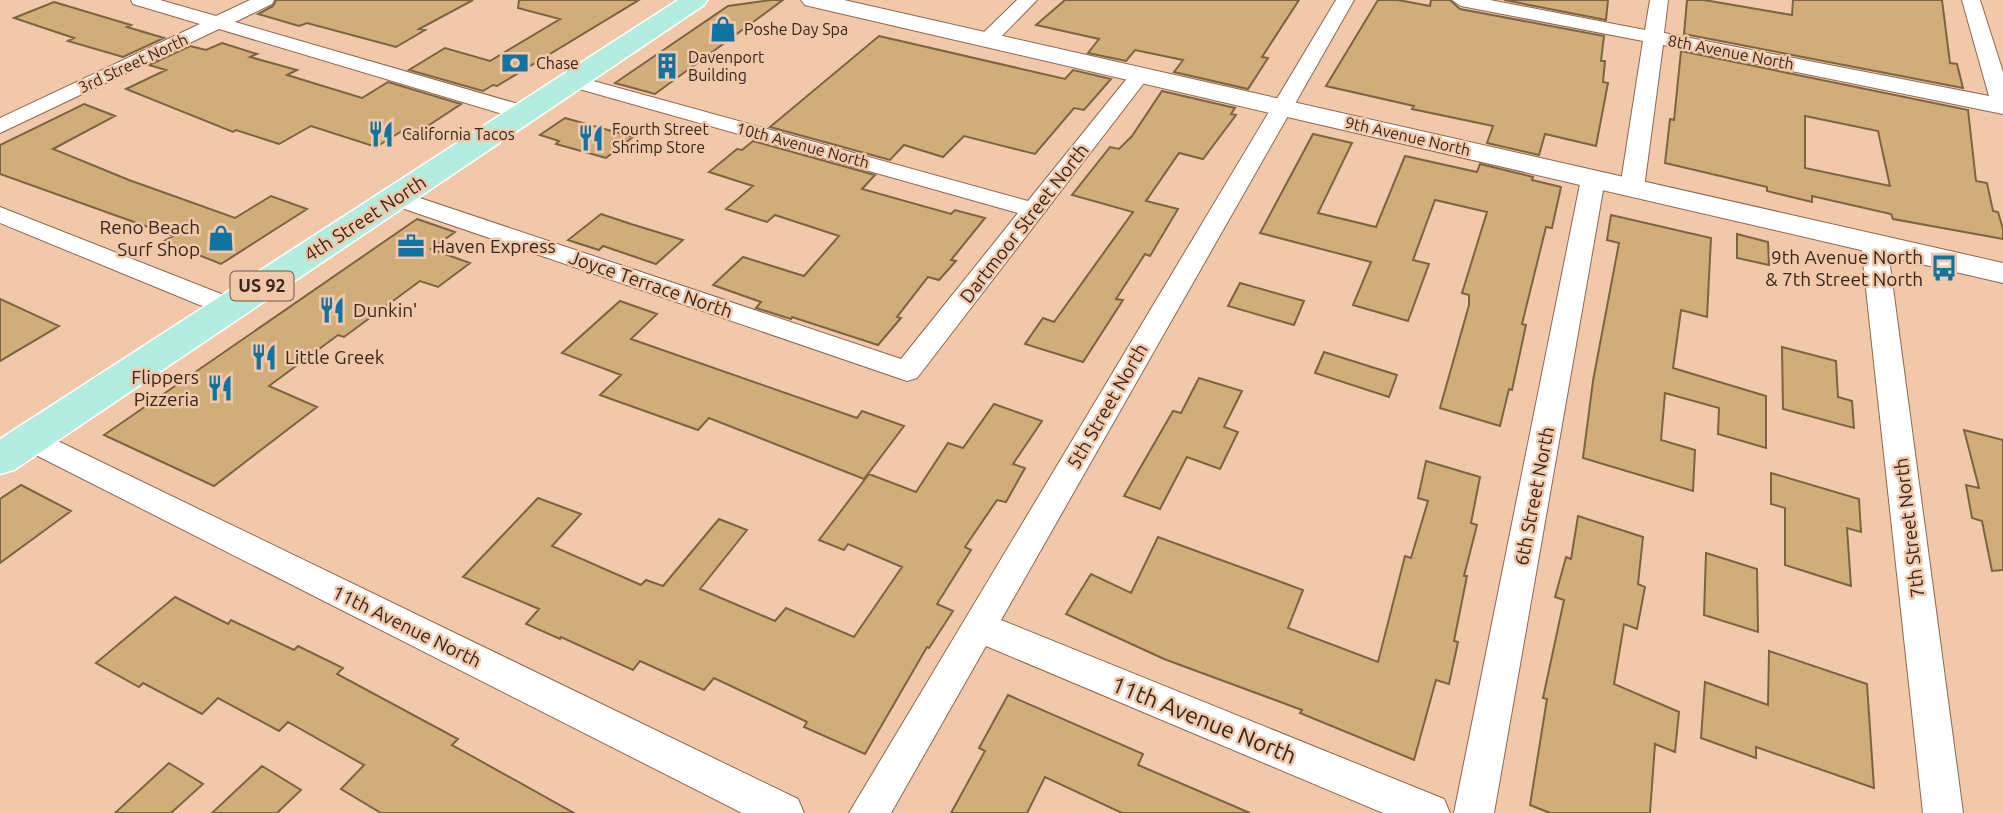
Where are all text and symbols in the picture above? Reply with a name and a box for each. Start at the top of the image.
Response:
shop icon: Poshe Day Spa [708,14,738,44]
place label: Poshe Day Spa [744,20,848,38]
street label: 3rd Street North [75,30,191,96]
street label: 8th Avenue North [1666,31,1796,73]
bank icon: Chase [500,48,530,78]
place label: Davenport Building [688,48,765,84]
building icon: Davenport Building [652,51,682,81]
place label: Chase [536,54,579,72]
street label: 9th Avenue North [1344,113,1472,159]
restaurant icon: California Tacos [366,119,396,149]
street label: 10th Avenue North [735,119,871,171]
place label: Fourth Street Shrimp Store [612,120,709,156]
restaurant icon: Fourth Street Shrimp Store [576,123,606,153]
place label: California Tacos [402,125,515,143]
street label: Dartmoor Street North [955,139,1093,307]
street label: 4th Street North [300,170,430,266]
place label: Reno Beach Surf Shop [99,216,200,260]
shop icon: Reno Beach Surf Shop [206,223,236,253]
office icon: Haven Express [396,231,426,261]
place label: Haven Express [432,235,556,257]
street label: Joyce Terrace North [566,246,736,322]
place label: 9th Avenue North & 7th Street North [1765,246,1923,290]
bus stop icon: 9th Avenue North & 7th Street North [1929,253,1959,283]
road number: US 92 [230,272,294,300]
restaurant icon: Dunkin' [317,295,347,325]
place label: Dunkin' [353,299,417,321]
street label: 5th Street North [1062,339,1152,473]
restaurant icon: Little Greek [249,342,279,372]
place label: Little Greek [285,346,385,368]
place label: Flippers Pizzeria [131,366,199,410]
restaurant icon: Flippers Pizzeria [205,373,235,403]
street label: 6th Street North [1510,425,1558,567]
street label: 7th Street North [1889,457,1929,599]
street label: 11th Avenue North [329,580,485,672]
street label: 11th Avenue North [1108,671,1300,768]

